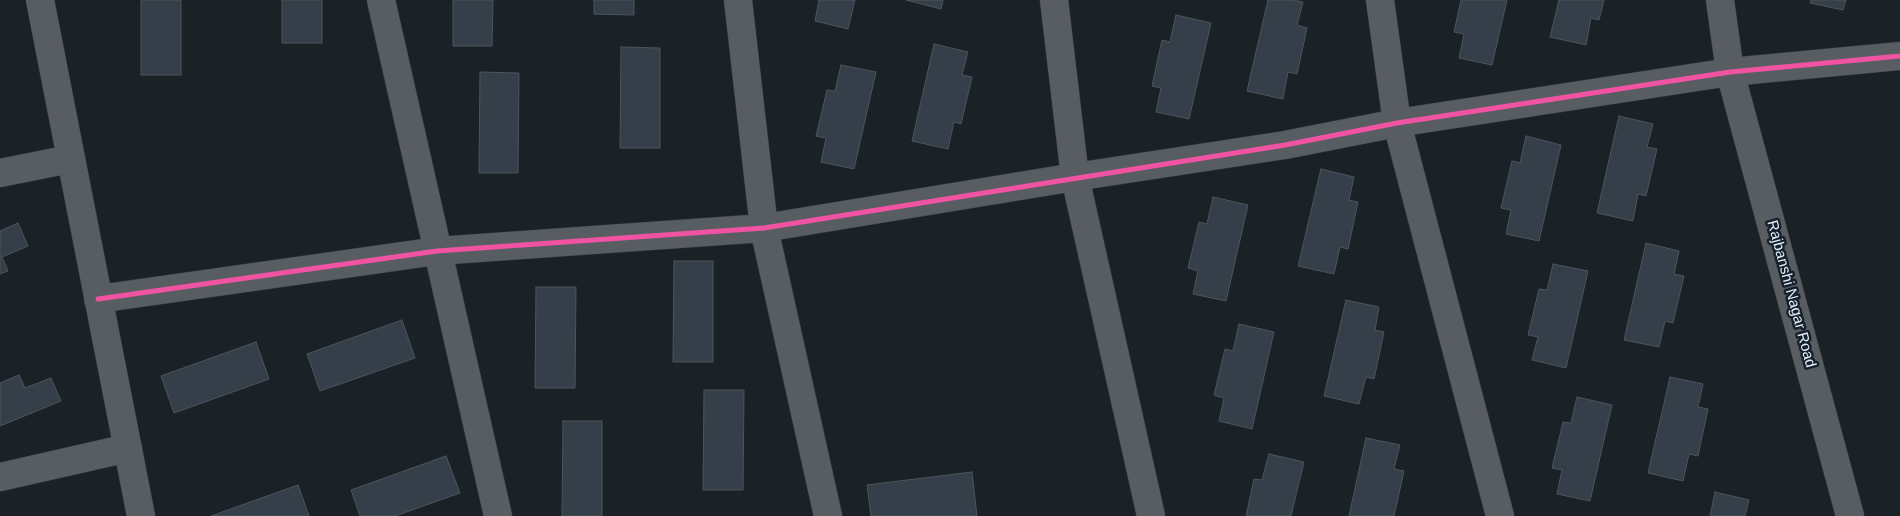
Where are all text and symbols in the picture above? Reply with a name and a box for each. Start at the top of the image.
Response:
street label: Rajbanshi Nagar Road [1763,218,1819,370]

